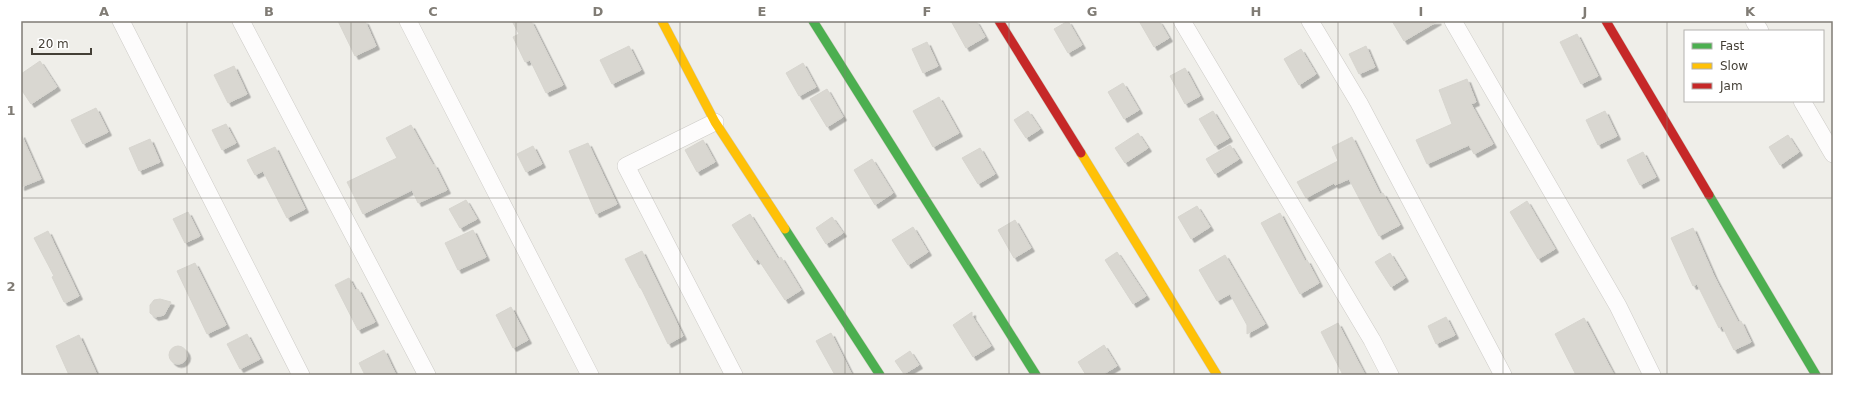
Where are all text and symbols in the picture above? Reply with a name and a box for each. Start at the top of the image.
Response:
text: A [99,4,109,19]
text: B [264,4,274,19]
text: C [428,4,438,19]
text: D [593,4,604,19]
text: E [758,4,766,19]
text: F [923,4,931,19]
text: G [1087,4,1097,19]
text: H [1251,4,1261,19]
text: I [1419,4,1423,19]
text: J [1582,4,1587,19]
text: K [1745,4,1756,19]
scale bar [32,30,91,56]
legend [1684,30,1824,102]
text: 20 m [38,37,69,51]
text: Fast [1720,39,1744,53]
text: Slow [1720,59,1748,73]
text: Jam [1719,79,1743,93]
text: 1 [6,103,16,118]
text: 2 [6,279,16,294]

